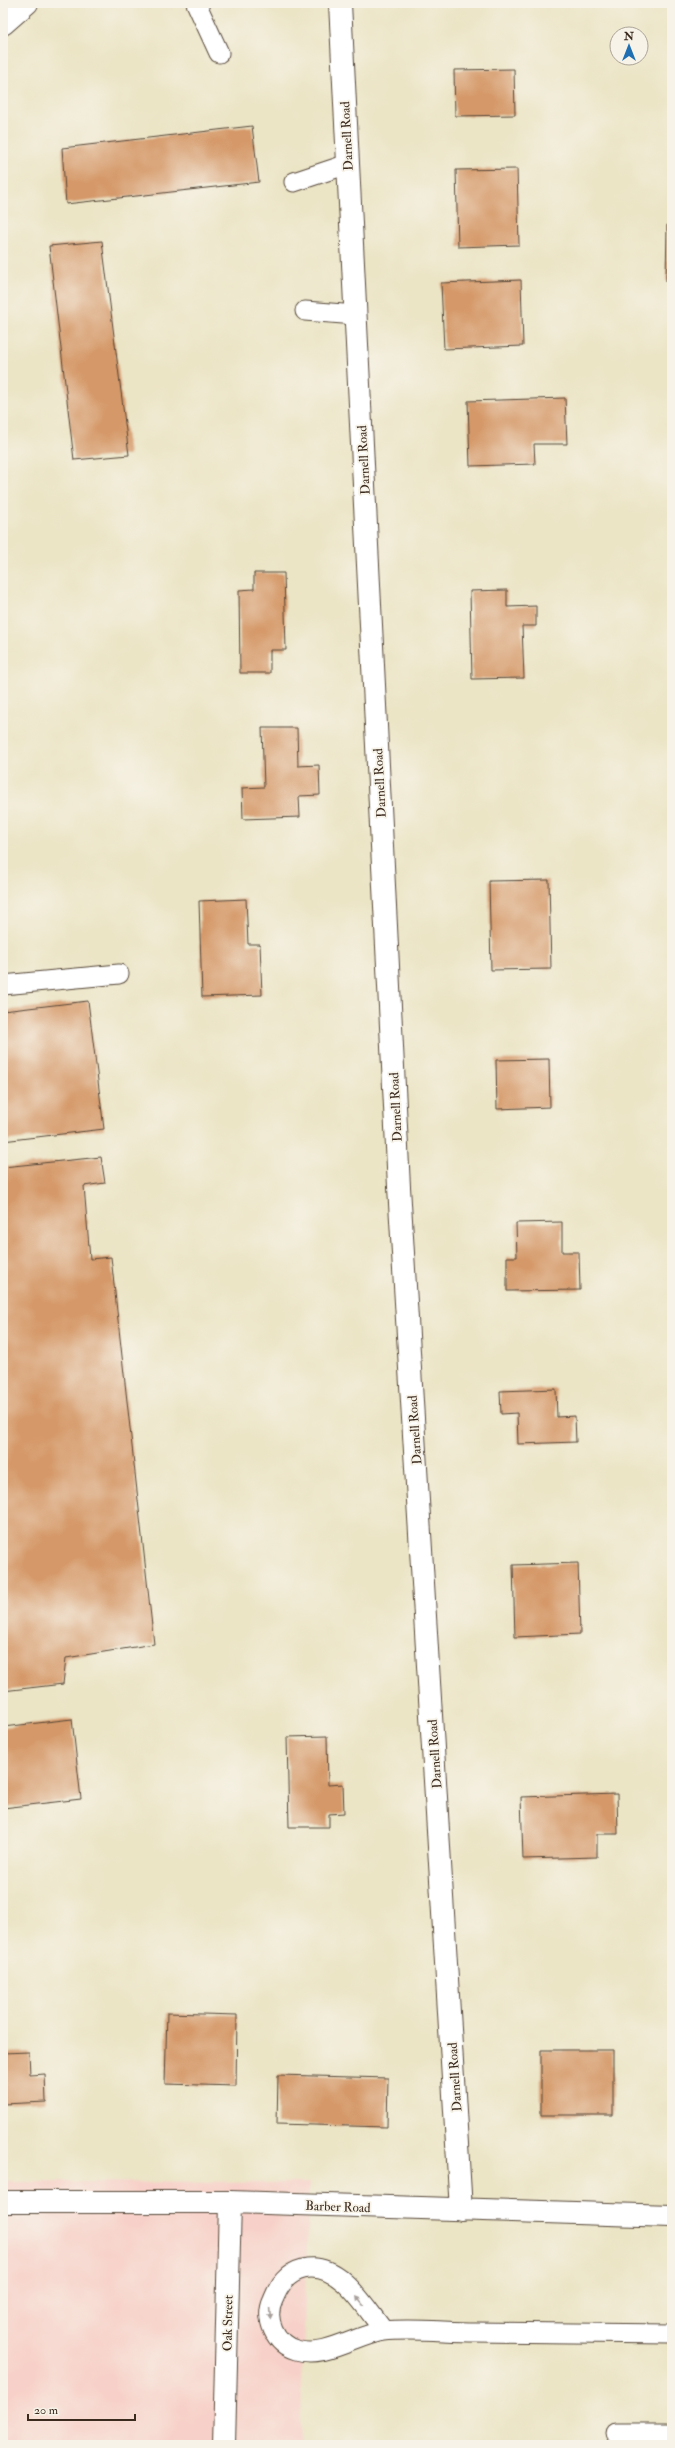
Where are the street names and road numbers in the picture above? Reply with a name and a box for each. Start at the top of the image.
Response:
street label: Darnell Road [337,100,357,171]
street label: Darnell Road [354,424,374,495]
street label: Darnell Road [370,747,390,818]
street label: Darnell Road [386,1071,406,1142]
street label: Darnell Road [405,1394,425,1465]
street label: Darnell Road [425,1718,445,1789]
street label: Darnell Road [445,2041,465,2112]
street label: Barber Road [305,2198,371,2216]
street label: Oak Street [220,2295,236,2351]

